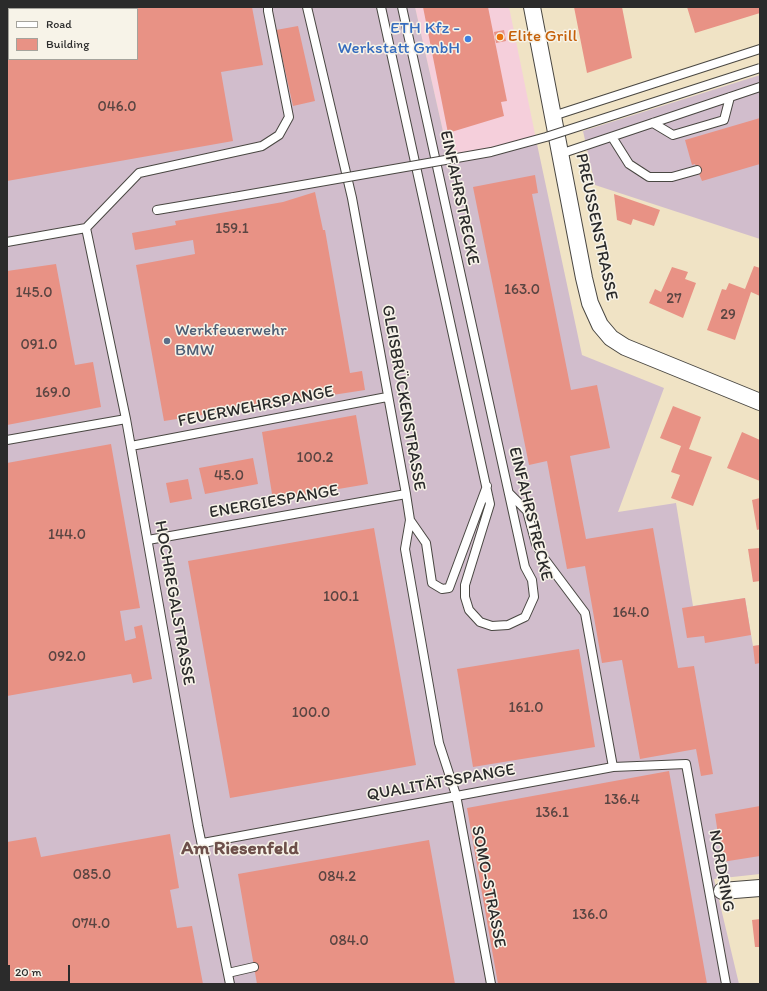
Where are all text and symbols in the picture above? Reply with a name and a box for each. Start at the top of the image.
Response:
legend [8,8,138,60]
text: Road [46,17,72,31]
place label: ETH Kfz - Werkstatt GmbH [338,19,460,59]
place label: Elite Grill [508,27,577,47]
marker: Elite Grill [495,32,505,42]
marker: ETH Kfz - Werkstatt GmbH [463,34,473,44]
text: Building [46,37,89,51]
house number: 046.0 [97,98,137,116]
street label: EINFAHRSTRECKE [435,129,483,267]
street label: PREUSSENSTRASSE [570,151,622,303]
house number: 159.1 [215,220,249,238]
house number: 163.0 [504,281,540,299]
house number: 145.0 [16,284,52,302]
house number: 27 [666,290,682,308]
street label: GLEISBRÜCKENSTRASSE [377,304,429,492]
house number: 29 [720,306,736,324]
place label: Werkfeuerwehr BMW [175,321,287,361]
house number: 091.0 [21,336,57,354]
marker: Werkfeuerwehr BMW [162,336,172,346]
street label: FEUERWEHRSPANGE [176,382,336,432]
house number: 169.0 [35,384,71,402]
street label: EINFAHRSTRECKE [504,445,556,583]
house number: 100.2 [296,449,334,467]
house number: 45.0 [214,467,244,485]
street label: ENERGIESPANGE [208,481,340,523]
street label: HOCHREGALSTRASSE [149,519,199,687]
house number: 144.0 [48,526,86,544]
house number: 100.1 [323,588,359,606]
house number: 164.0 [613,604,649,622]
house number: 092.0 [48,648,86,666]
house number: 161.0 [509,699,543,717]
house number: 100.0 [292,704,330,722]
street label: QUALITÄTSSPANGE [365,760,517,806]
house number: 136.4 [604,791,640,809]
house number: 136.1 [535,804,569,822]
street label: SOMO-STRASSE [466,824,510,950]
street label: NORDRING [704,828,738,914]
district label: Am Riesenfeld [181,838,299,860]
house number: 085.0 [73,866,111,884]
house number: 084.2 [318,868,356,886]
house number: 136.0 [572,906,608,924]
house number: 074.0 [72,915,110,933]
house number: 084.0 [329,932,369,950]
scale bar [10,957,72,983]
text: 20 m [15,965,42,979]

